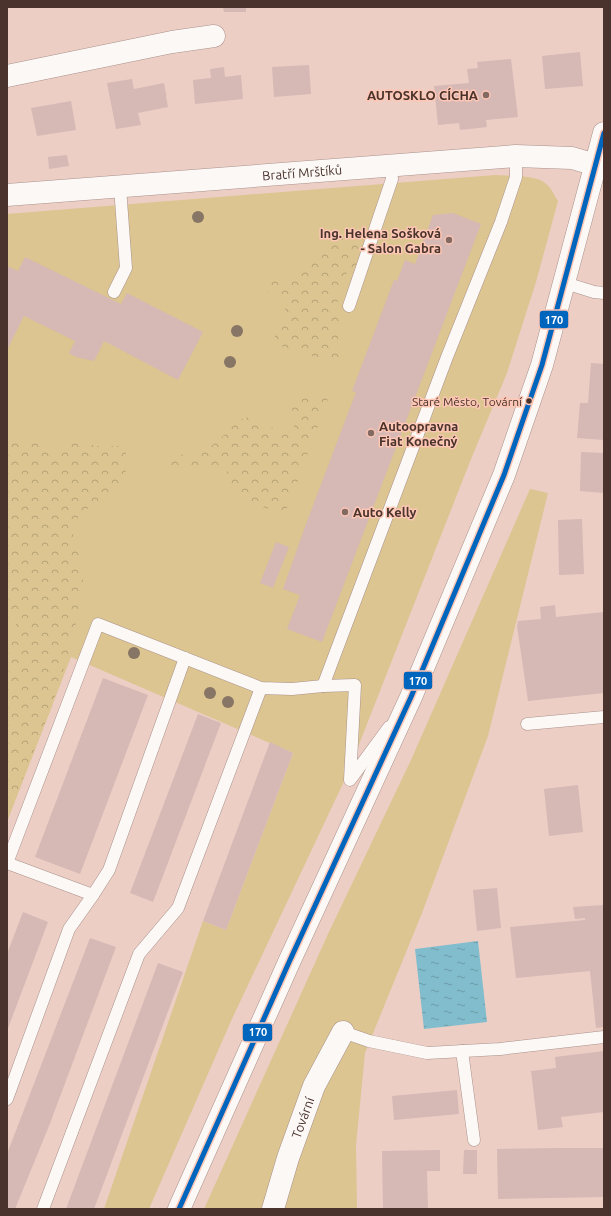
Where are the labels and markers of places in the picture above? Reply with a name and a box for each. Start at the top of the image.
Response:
place label: AUTOSKLO CÍCHA [367,87,479,102]
marker: AUTOSKLO CÍCHA [481,90,491,100]
place label: Ing. Helena Sošková - Salon Gabra [320,226,441,255]
marker: Ing. Helena Sošková - Salon Gabra [444,235,454,245]
place label: Staré Město, Tovární [412,395,523,408]
marker: Staré Město, Tovární [524,396,534,406]
place label: Autoopravna Fiat Konečný [379,419,458,448]
marker: Autoopravna Fiat Konečný [366,428,376,438]
place label: Auto Kelly [353,505,417,519]
marker: Auto Kelly [340,507,350,517]

